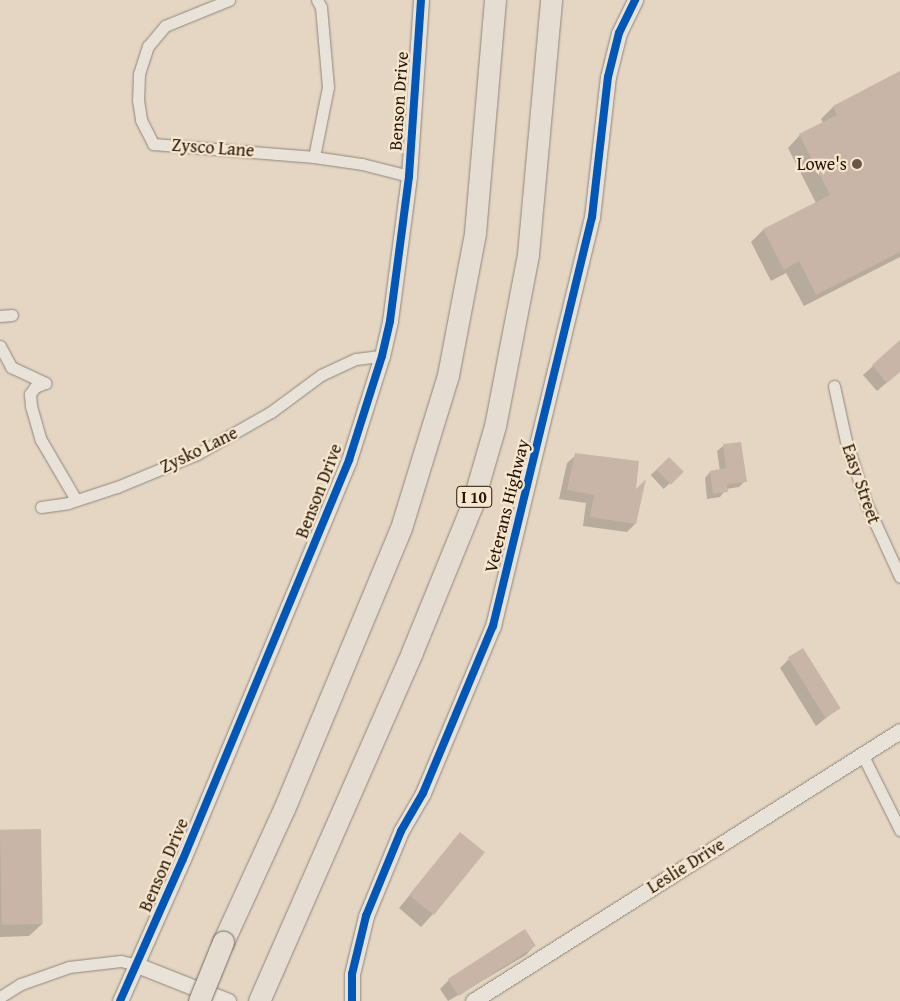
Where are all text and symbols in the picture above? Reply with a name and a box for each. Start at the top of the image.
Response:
street label: Benson Drive [385,51,413,151]
street label: Zysco Lane [171,134,255,162]
place label: Lowe's [797,153,847,175]
marker: Lowe's [851,158,863,170]
street label: Zysko Lane [157,422,241,478]
street label: Veterans Highway [480,437,534,575]
street label: Benson Drive [291,441,347,541]
street label: Easy Street [837,441,885,527]
road number: I 10 [455,484,493,511]
street label: Benson Drive [135,815,193,915]
street label: Leslie Drive [643,834,729,898]

